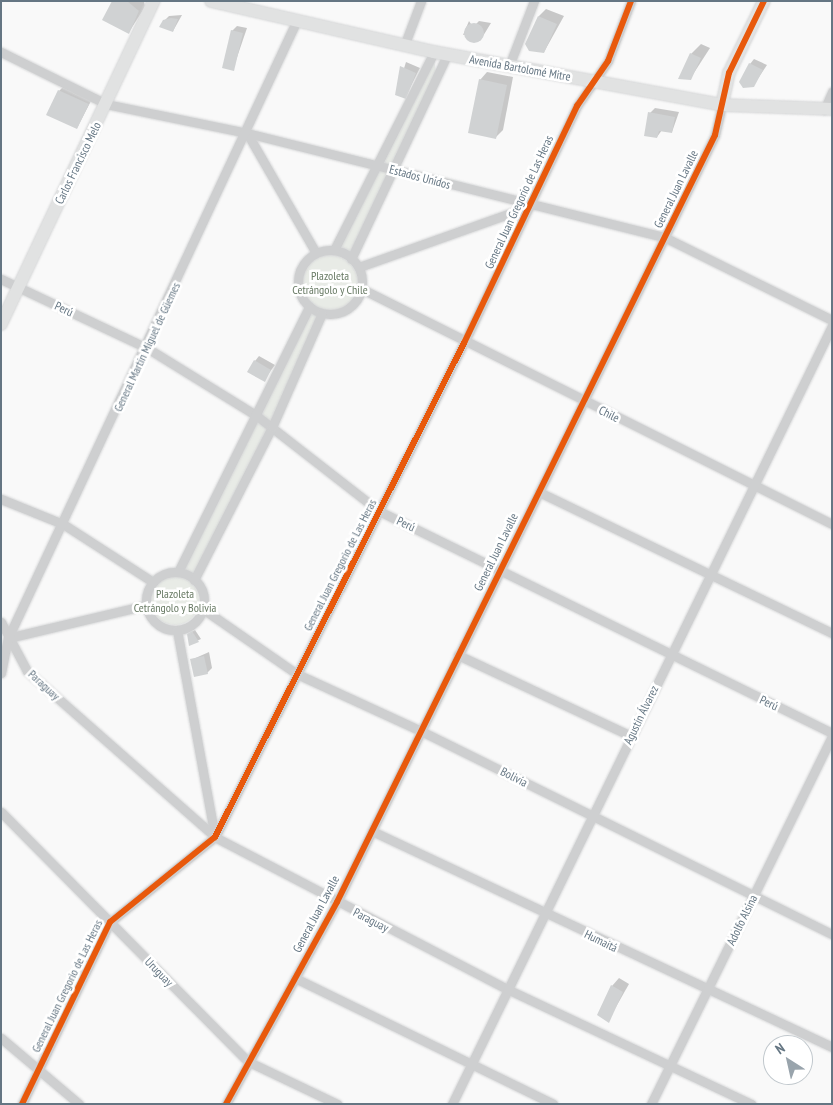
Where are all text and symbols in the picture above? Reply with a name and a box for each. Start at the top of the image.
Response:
street label: Avenida Bartolomé Mitre [468,52,572,84]
street label: Carlos Francisco Melo [52,120,104,206]
street label: General Juan Gregorio de Las Heras [482,133,556,271]
street label: General Juan Lavalle [651,148,701,230]
street label: Estados Unidos [388,162,452,192]
park label: Plazoleta Cetrángolo y Chile [292,269,368,297]
street label: General Martín Miguel de Güemes [111,280,183,414]
street label: Perú [53,299,75,319]
street label: Chile [596,403,622,425]
street label: General Juan Gregorio de Las Heras [301,497,379,633]
street label: General Juan Lavalle [471,511,521,593]
street label: Perú [395,514,417,534]
park label: Plazoleta Cetrángolo y Bolivia [133,587,217,615]
street label: Paraguay [25,667,63,703]
street label: Agustín Álvarez [620,683,662,747]
street label: Perú [758,693,780,713]
street label: Bolivia [498,764,530,790]
street label: General Juan Lavalle [290,873,342,955]
street label: Adolfo Alsina [724,892,760,948]
street label: Paraguay [351,905,391,935]
street label: General Juan Gregorio de Las Heras [29,917,105,1055]
street label: Humaitá [582,927,620,955]
street label: Uruguay [142,955,176,989]
north arrow [763,1035,813,1085]
text: N [772,1039,788,1058]

